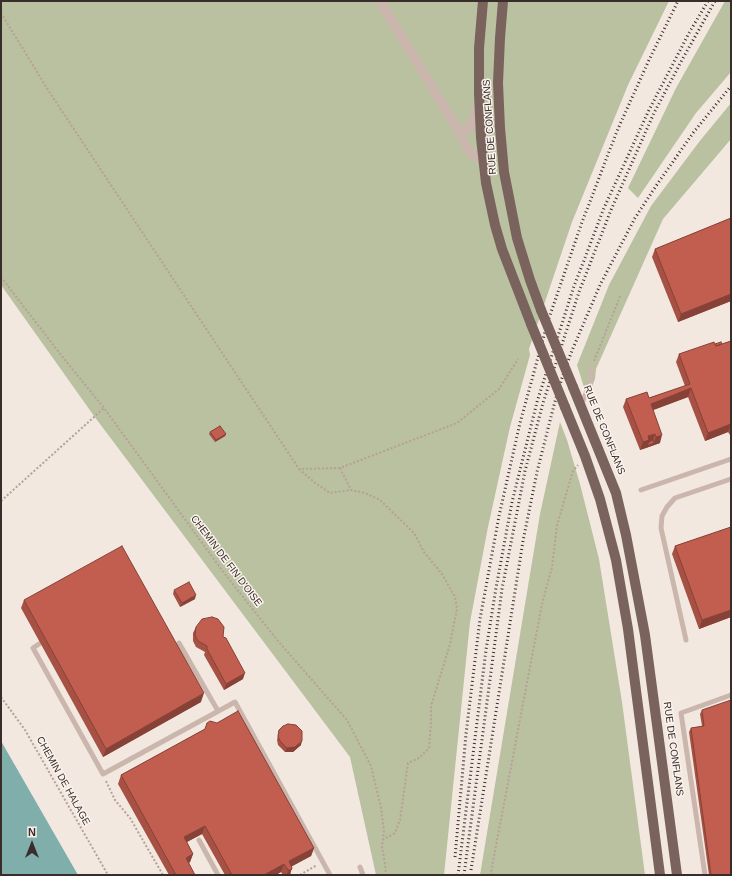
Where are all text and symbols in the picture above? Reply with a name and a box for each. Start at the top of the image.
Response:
street label: RUE DE CONFLANS [481,79,499,175]
street label: RUE DE CONFLANS [581,384,627,476]
street label: CHEMIN DE FIN D'OISE [188,513,264,609]
street label: RUE DE CONFLANS [660,701,686,797]
street label: CHEMIN DE HALAGE [34,735,92,827]
north arrow [12,824,52,864]
text: N [28,826,36,838]

